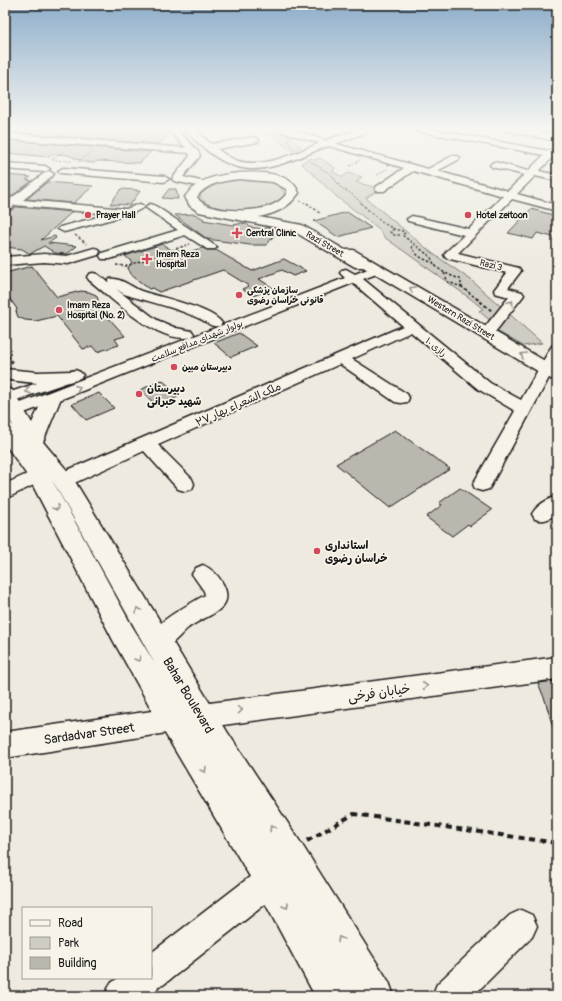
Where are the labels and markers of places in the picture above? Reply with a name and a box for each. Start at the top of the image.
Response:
marker: Prayer Hall [83,210,93,220]
place label: Prayer Hall [96,210,136,221]
marker: Hotel zeitoon [463,210,473,220]
place label: Hotel zeitoon [476,210,528,221]
marker: Central Clinic [231,227,243,239]
place label: Central Clinic [246,228,297,239]
place label: Imam Reza Hospital [156,249,200,270]
marker: Imam Reza Hospital [141,253,153,265]
place label: سازمان پزشکی قانونی خراسان رضوی [247,285,324,306]
marker: سازمان پزشکی قانونی خراسان رضوی [234,290,244,300]
place label: Imam Reza Hospital (No. 2) [67,300,125,321]
marker: Imam Reza Hospital (No. 2) [54,305,64,315]
marker: دبیرستان مبین [169,362,179,372]
place label: دبیرستان مبین [182,362,232,373]
place label: دبیرستان شهید حبرانی [147,382,201,409]
marker: دبیرستان شهید حبرانی [134,389,144,399]
place label: استانداری خراسان رضوی [325,539,388,566]
marker: استانداری خراسان رضوی [312,546,322,556]

